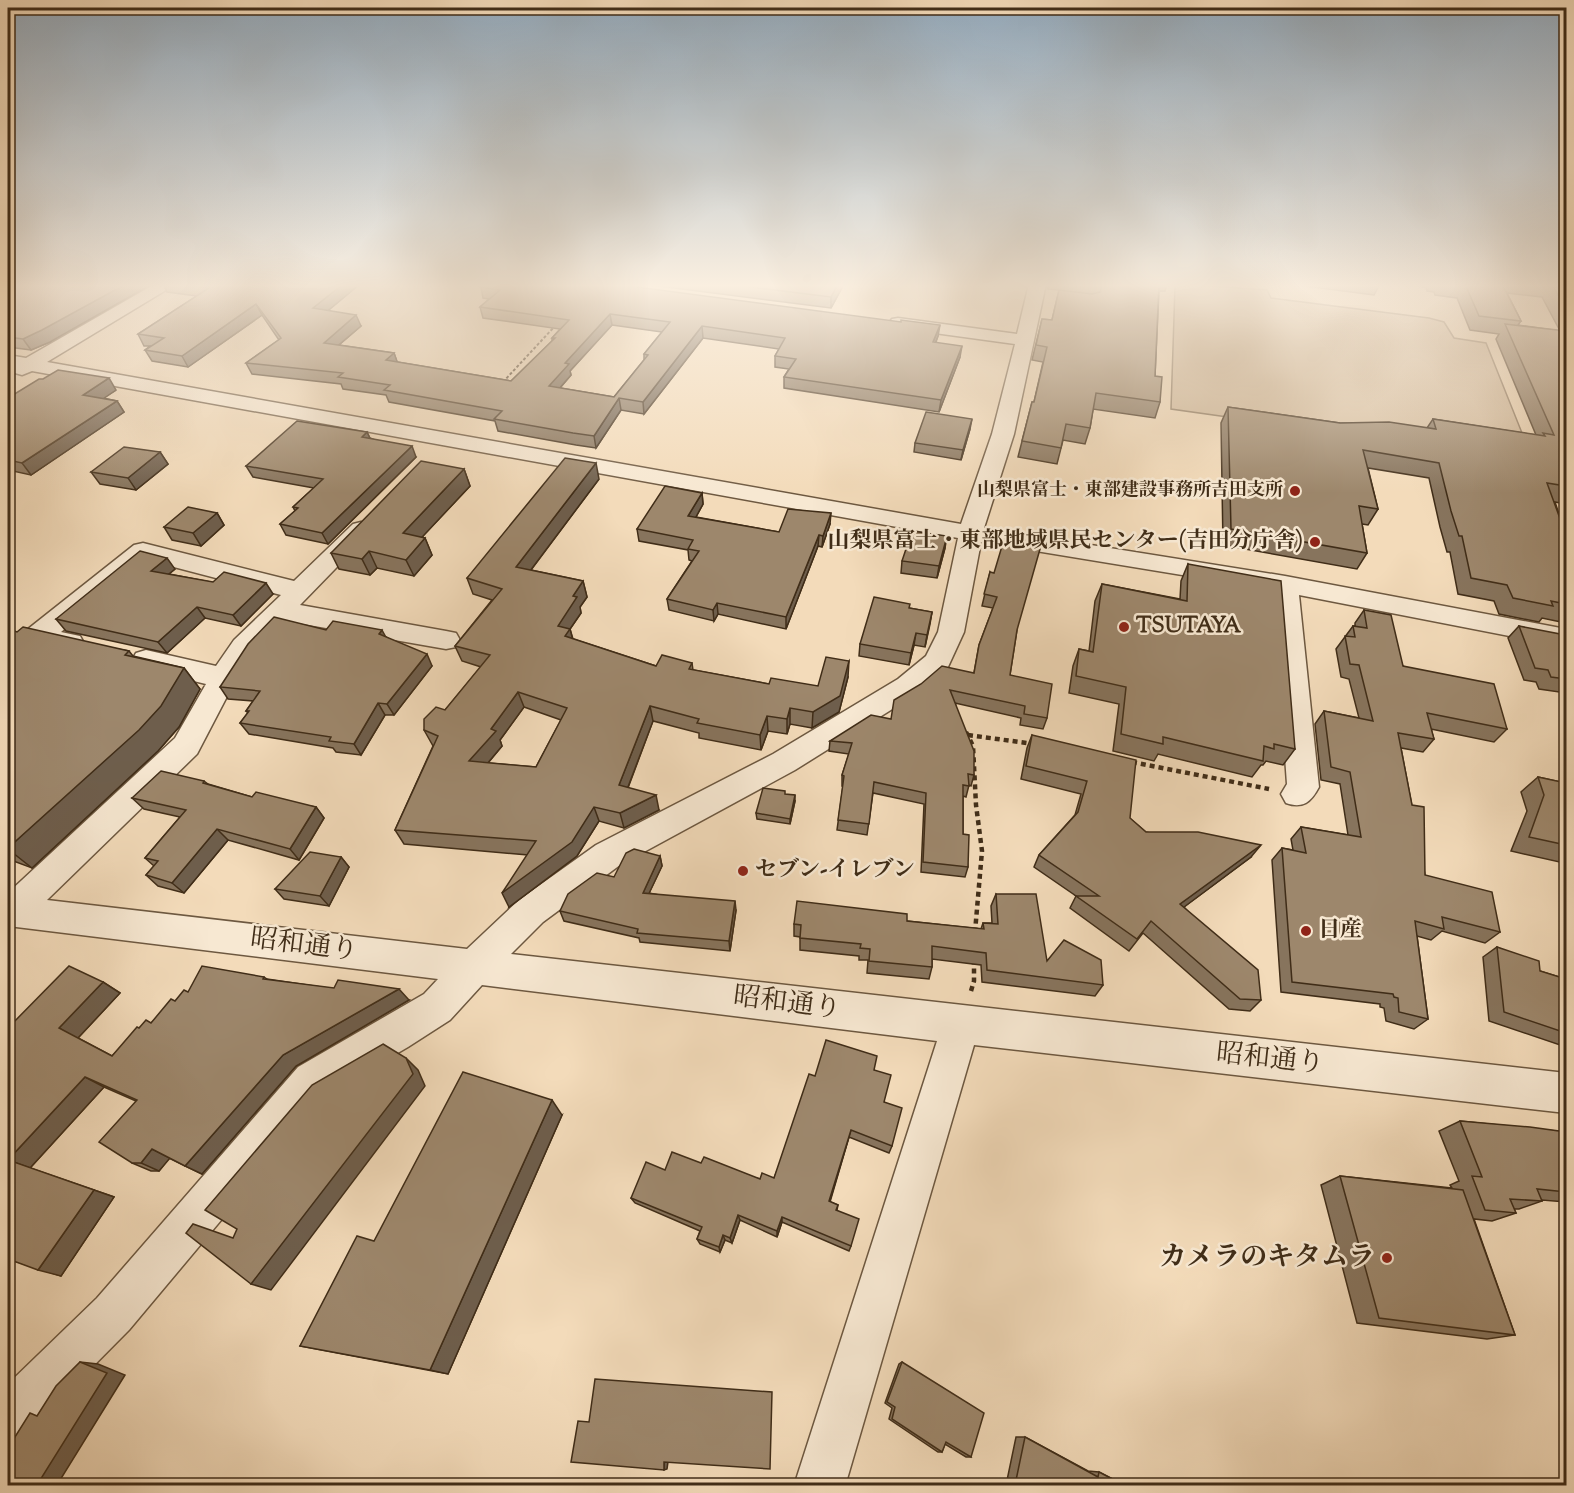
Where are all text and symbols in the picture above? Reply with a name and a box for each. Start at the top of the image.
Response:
place label: 山梨県富士・東部建設事務所吉田支所 [977,478,1283,504]
marker: 山梨県富士・東部建設事務所吉田支所 [1288,484,1302,498]
place label: 山梨県富士・東部地域県民センター(吉田分庁舎) [828,526,1303,558]
marker: 山梨県富士・東部地域県民センター(吉田分庁舎) [1308,535,1322,549]
place label: TSUTAYA [1136,611,1241,643]
marker: TSUTAYA [1117,620,1131,634]
place label: セブン-イレブン [755,855,915,887]
marker: セブン-イレブン [736,864,750,878]
place label: 日産 [1318,915,1362,947]
street label: 昭和通り [248,920,360,972]
marker: 日産 [1299,924,1313,938]
street label: 昭和通り [731,978,843,1030]
street label: 昭和通り [1214,1035,1326,1085]
place label: カメラのキタムラ [1159,1239,1375,1278]
marker: カメラのキタムラ [1380,1251,1394,1265]

